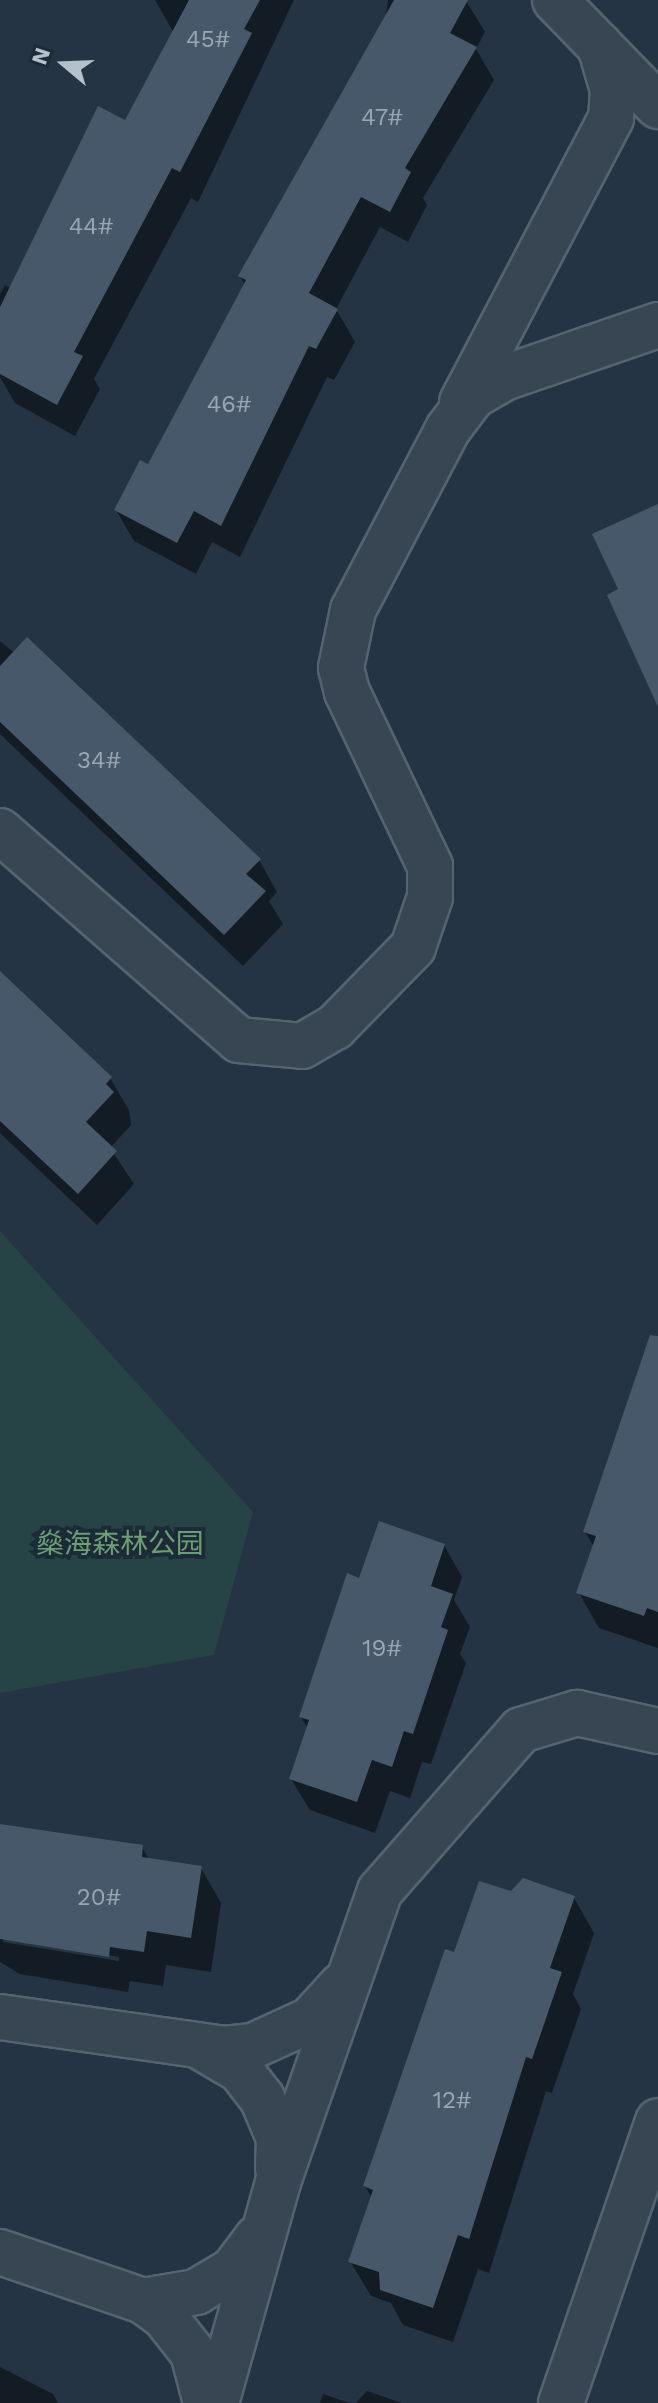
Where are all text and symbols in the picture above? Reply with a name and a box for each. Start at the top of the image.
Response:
north arrow [24,24,104,104]
house number: 45# [186,26,230,54]
text: N [26,44,55,68]
house number: 47# [361,104,403,132]
house number: 44# [69,213,113,241]
house number: 46# [207,391,251,419]
house number: 34# [77,747,121,775]
park label: 燊海森林公园 [36,1527,204,1561]
house number: 19# [362,1635,402,1663]
house number: 20# [77,1884,121,1912]
house number: 12# [433,2087,471,2115]

